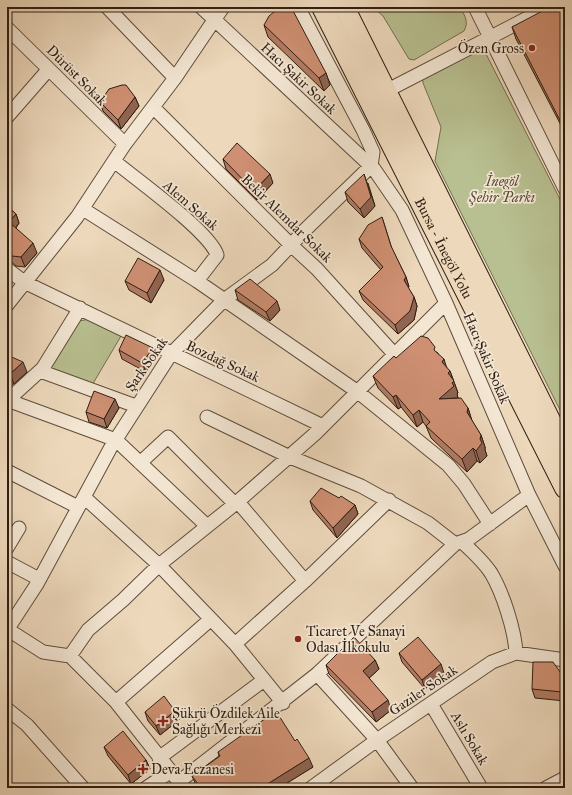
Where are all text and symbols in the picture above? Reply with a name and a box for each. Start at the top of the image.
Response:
place label: Özen Gross [458,38,524,57]
street label: Hacı Şakir Sokak [257,39,340,118]
street label: Dürüst Sokak [43,42,111,109]
marker: Özen Gross [527,43,537,53]
street label: Bekir Alemdar Sokak [238,171,336,266]
park label: İnegöl Şehir Parkı [468,172,535,206]
street label: Alem Sokak [159,176,222,234]
street label: Bursa - İnegöl Yolu [411,195,476,302]
street label: Hacı Şakir Sokak [460,310,514,407]
street label: Şark Sokak [121,333,172,395]
street label: Bozdağ Sokak [183,337,263,386]
place label: Ticaret Ve Sanayi Odası İlkokulu [306,623,406,656]
marker: Ticaret Ve Sanayi Odası İlkokulu [293,634,303,644]
street label: Gaziler Sokak [386,661,461,719]
place label: Şükrü Özdilek Aile Sağlığı Merkezi [172,703,280,738]
street label: Aslı Sokak [447,708,492,768]
marker: Şükrü Özdilek Aile Sağlığı Merkezi [157,715,169,727]
place label: Deva Eczanesi [151,761,234,778]
marker: Deva Eczanesi [138,764,148,774]

